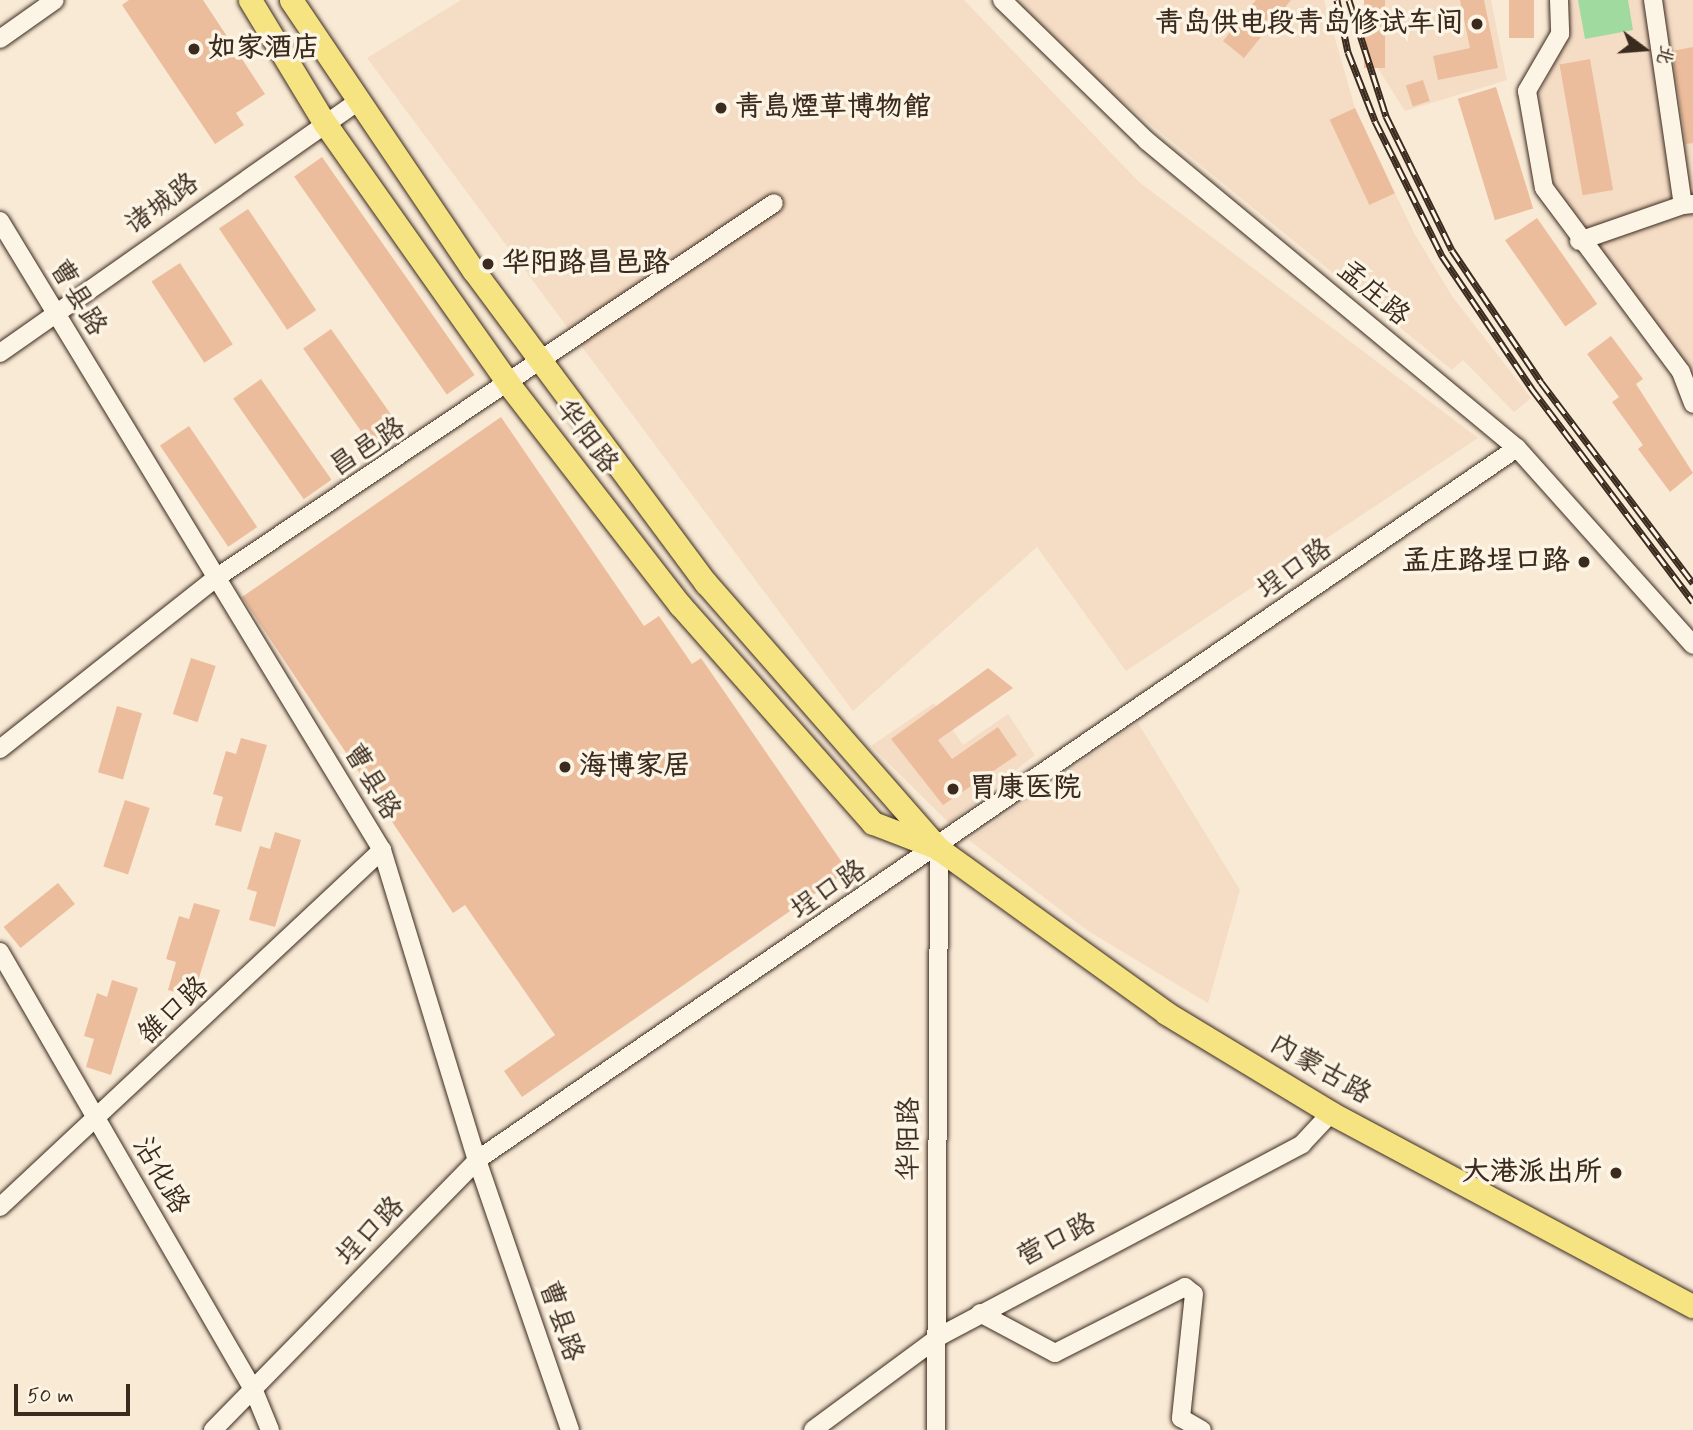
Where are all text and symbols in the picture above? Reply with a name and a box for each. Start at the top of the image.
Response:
place label: 青岛供电段青岛修试车间 [1155,7,1463,41]
north arrow [1609,14,1679,84]
marker: 青岛供电段青岛修试车间 [1469,16,1485,32]
place label: 如家酒店 [208,32,320,66]
marker: 如家酒店 [186,41,202,57]
text: 北 [1650,42,1679,68]
place label: 青島煙草博物館 [735,91,931,125]
marker: 青島煙草博物館 [713,100,729,116]
street label: 诸城路 [118,167,206,243]
place label: 华阳路昌邑路 [502,247,670,281]
street label: 曹县路 [41,253,113,343]
street label: 孟庄路 [1330,254,1416,334]
marker: 华阳路昌邑路 [480,256,496,272]
street label: 华阳路 [547,393,625,481]
street label: 昌邑路 [324,411,412,485]
street label: 埕口路 [1251,532,1339,608]
place label: 孟庄路埕口路 [1402,545,1570,579]
marker: 孟庄路埕口路 [1576,554,1592,570]
street label: 曹县路 [335,737,407,827]
place label: 海博家居 [579,750,691,784]
marker: 海博家居 [557,759,573,775]
place label: 胃康医院 [969,772,1081,806]
marker: 胃康医院 [943,779,963,799]
street label: 埕口路 [785,854,873,928]
street label: 雒口路 [132,970,216,1052]
street label: 内蒙古路 [1263,1027,1377,1113]
street label: 华阳路 [893,1097,927,1181]
street label: 沾化路 [124,1131,196,1221]
place label: 大港派出所 [1462,1156,1602,1190]
marker: 大港派出所 [1608,1165,1624,1181]
street label: 埕口路 [330,1190,412,1274]
street label: 营口路 [1012,1207,1102,1275]
street label: 曹县路 [530,1276,590,1366]
scale bar [18,1370,133,1414]
text: 50 m [27,1382,74,1410]

